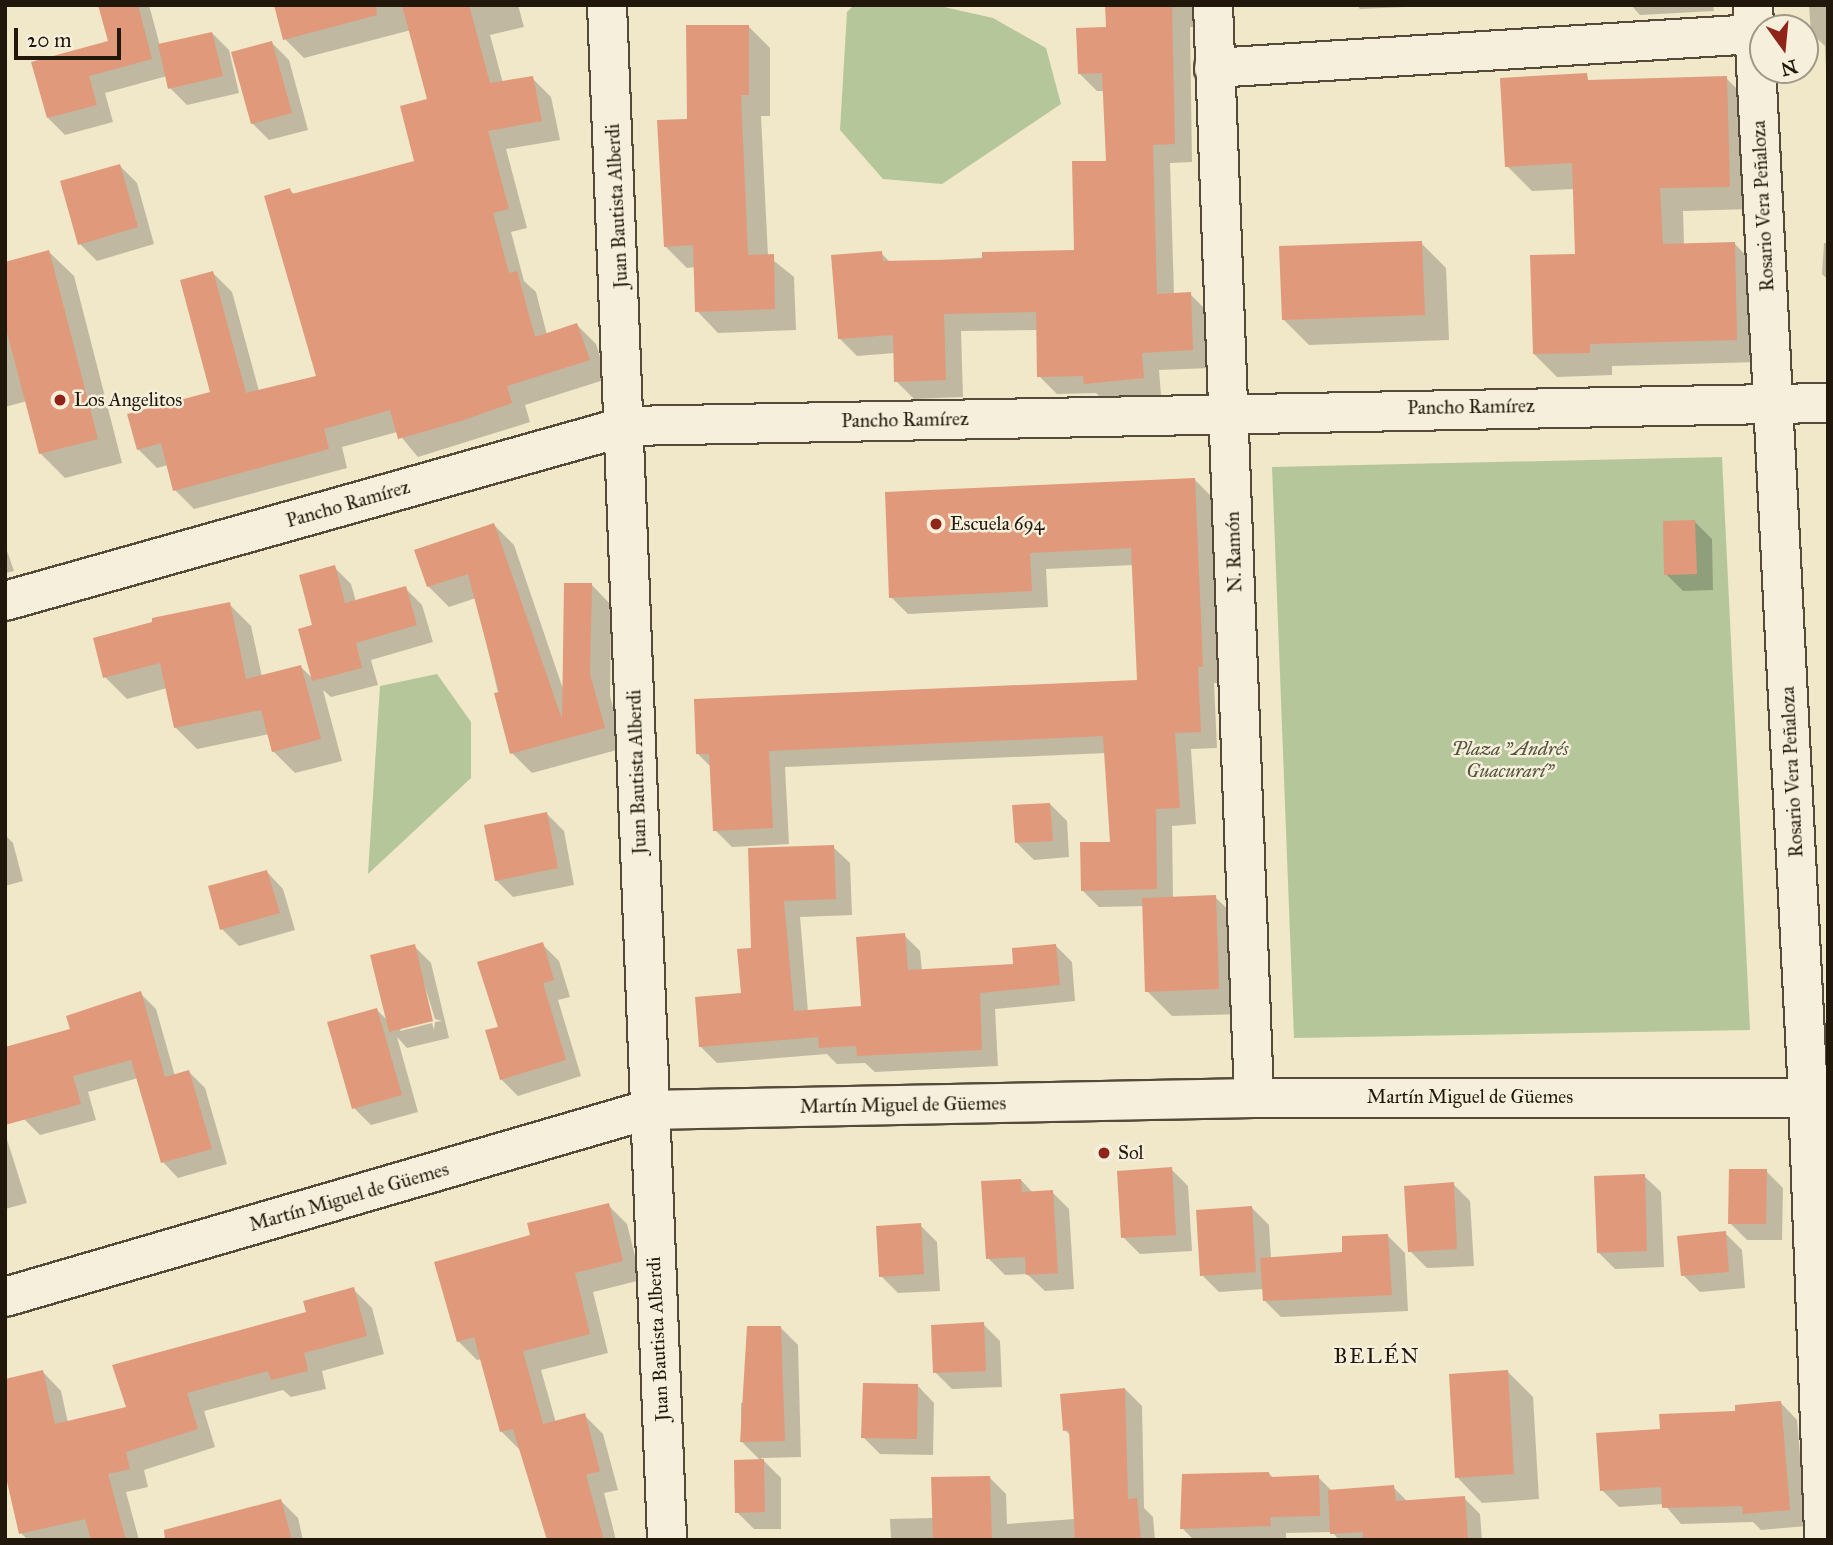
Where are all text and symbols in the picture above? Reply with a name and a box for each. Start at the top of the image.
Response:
scale bar [18,14,124,58]
north arrow [1749,14,1819,84]
text: 20 m [27,27,72,53]
text: N [1778,55,1800,81]
street label: Rosario Vera Peñaloza [1747,120,1779,292]
street label: Juan Bautista Alberdi [601,123,633,289]
place label: Los Angelitos [74,389,182,411]
marker: Los Angelitos [52,392,68,408]
street label: Pancho Ramírez [1407,394,1535,420]
street label: Pancho Ramírez [841,407,969,433]
street label: Pancho Ramírez [284,475,412,533]
street label: N. Ramón [1221,511,1247,593]
place label: Escuela 694 [950,513,1044,535]
marker: Escuela 694 [928,516,944,532]
street label: Rosario Vera Peñaloza [1776,686,1808,858]
street label: Juan Bautista Alberdi [623,689,651,855]
park label: Plaza "Andrés Guacurarí" [1452,738,1568,782]
street label: Martín Miguel de Güemes [1367,1086,1573,1108]
street label: Martín Miguel de Güemes [800,1092,1006,1118]
place label: Sol [1118,1142,1144,1164]
marker: Sol [1096,1145,1112,1161]
street label: Martín Miguel de Güemes [247,1158,451,1236]
street label: Juan Bautista Alberdi [642,1256,674,1422]
district label: BELÉN [1334,1343,1420,1369]

